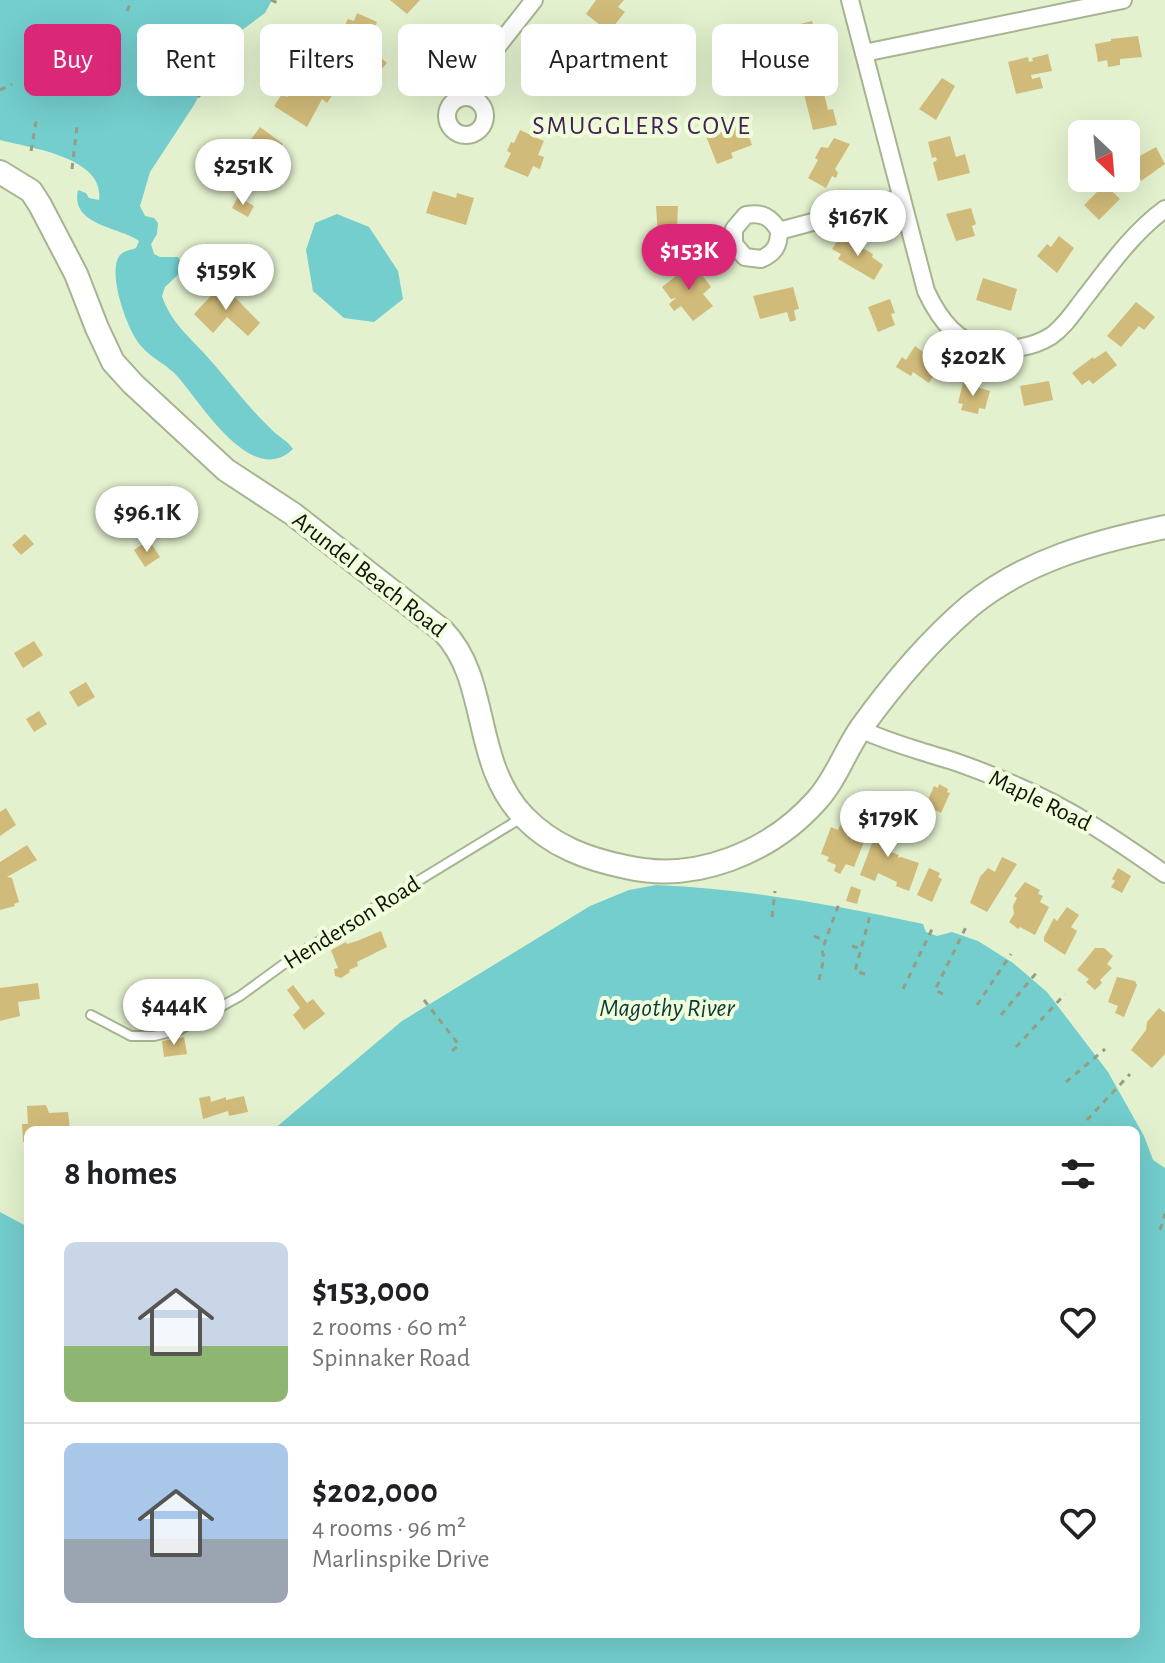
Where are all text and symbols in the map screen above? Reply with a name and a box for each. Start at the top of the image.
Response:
chip: Buy [24,24,121,96]
chip: Rent [137,24,244,96]
chip: Filters [260,24,382,96]
chip: New [398,24,505,96]
chip: Apartment [521,24,696,96]
chip: House [712,24,838,96]
district label: SMUGGLERS COVE [532,113,752,139]
north arrow [1068,120,1140,192]
map controls [1068,120,1140,192]
pin: $251K [187,139,299,207]
text: $251K [213,152,273,178]
pin: $167K [802,190,914,258]
text: $167K [828,203,888,229]
pin: $153K [633,224,745,292]
text: $153K [660,237,718,263]
pin: $159K [170,244,282,312]
text: $159K [196,257,256,283]
pin: $202K [917,330,1029,398]
text: $202K [941,343,1005,369]
pin: $96.1K [82,486,212,554]
text: $96.1K [113,499,181,525]
street label: Arundel Beach Road [288,508,450,642]
street label: Maple Road [985,766,1095,836]
pin: $179K [832,791,944,859]
text: $179K [858,804,918,830]
street label: Henderson Road [280,872,424,974]
pin: $444K [118,979,230,1047]
text: $444K [141,992,207,1018]
water label: Magothy River [599,995,736,1021]
icon: filters [1056,1152,1100,1196]
text: 8 homes [64,1157,177,1191]
icon: home [128,1274,224,1370]
text: $153,000 [312,1274,430,1308]
icon: heart [1056,1300,1100,1344]
text: 2 rooms · 60 m² [312,1314,467,1340]
text: Spinnaker Road [312,1345,470,1371]
icon: home [128,1475,224,1571]
text: $202,000 [312,1475,438,1509]
icon: heart [1056,1501,1100,1545]
text: 4 rooms · 96 m² [312,1515,466,1541]
text: Marlinspike Drive [312,1546,490,1572]

